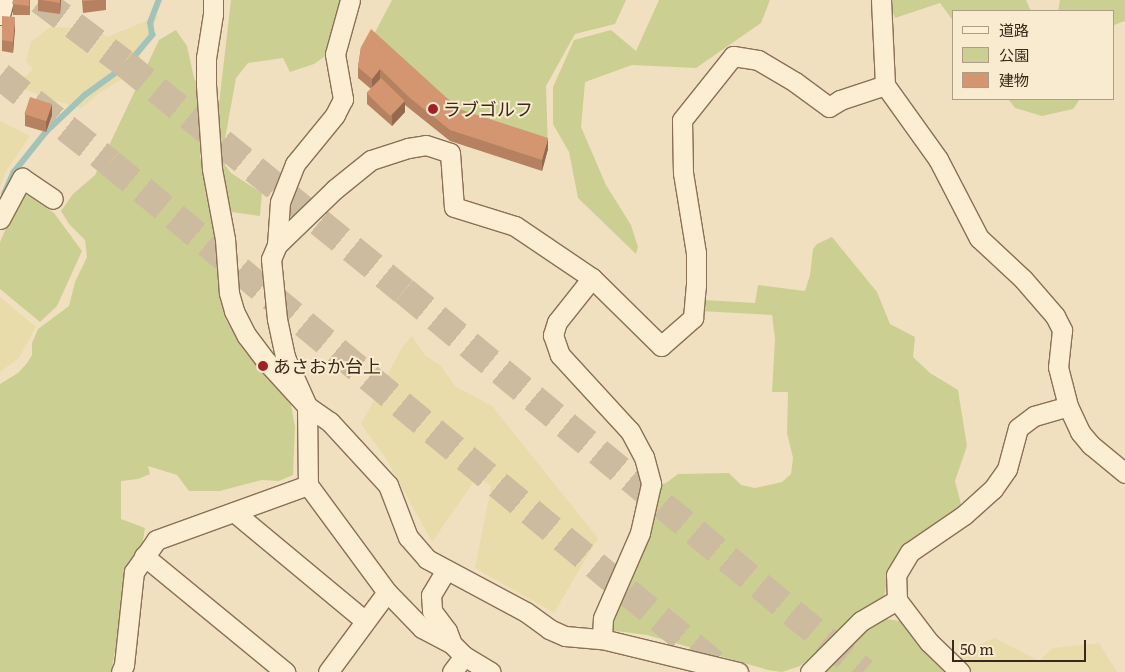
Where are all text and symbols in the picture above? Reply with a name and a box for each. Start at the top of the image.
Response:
legend [952,10,1115,100]
text: 道路 [999,18,1029,41]
text: 公園 [999,43,1029,66]
text: 建物 [999,68,1029,91]
place label: ラブゴルフ [443,98,533,120]
marker: ラブゴルフ [427,103,439,115]
place label: あさおか台上 [273,355,381,377]
marker: あさおか台上 [257,360,269,372]
scale bar [955,630,1089,662]
text: 50 m [960,637,994,660]

